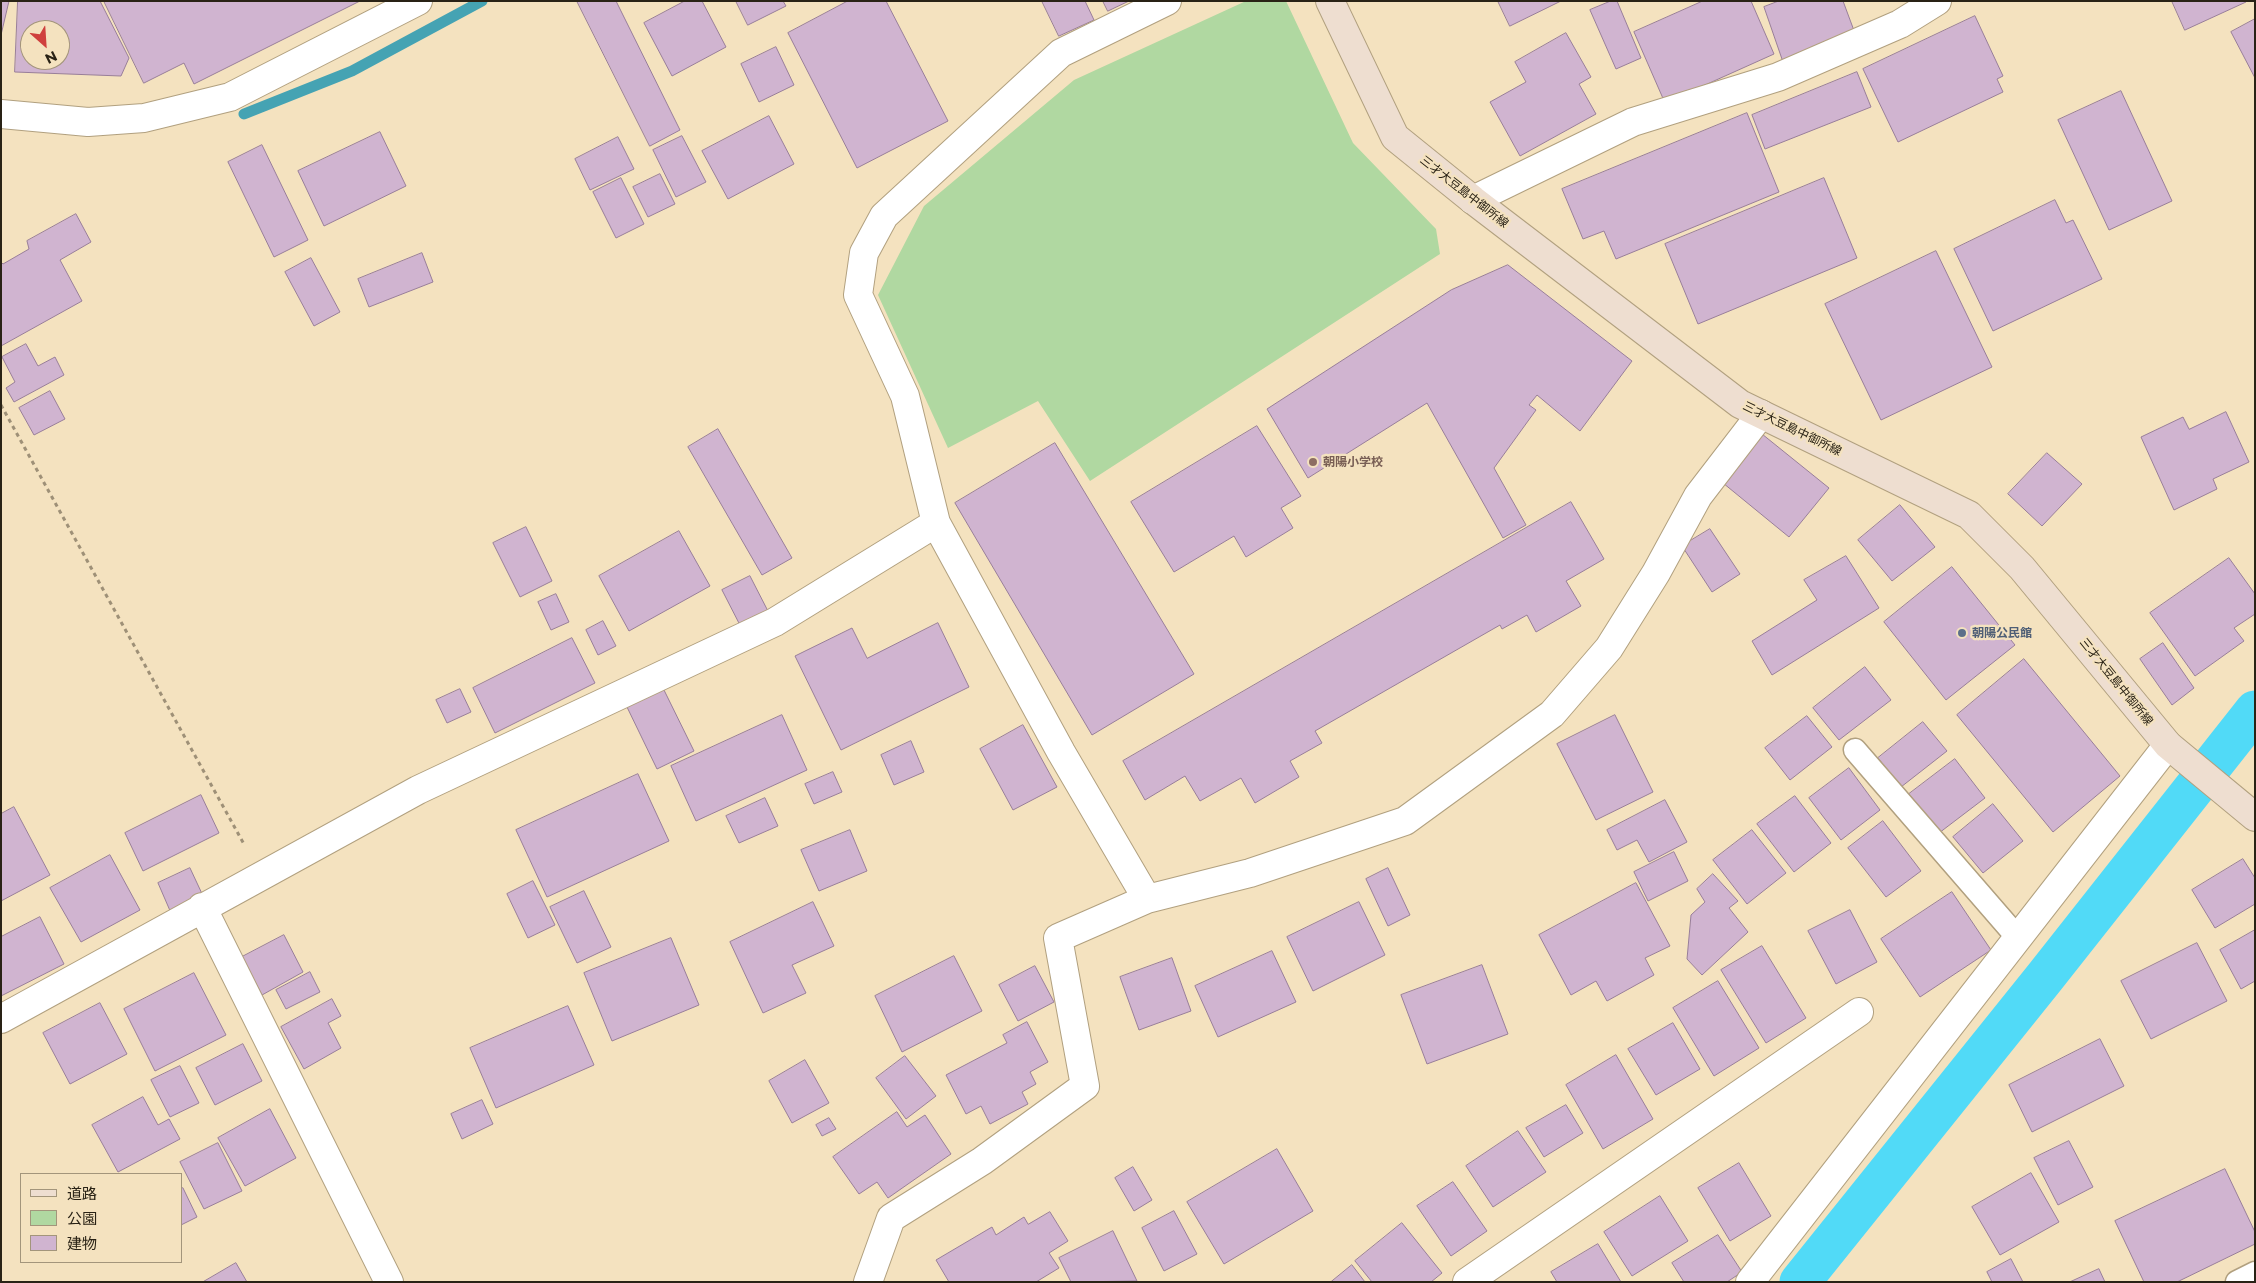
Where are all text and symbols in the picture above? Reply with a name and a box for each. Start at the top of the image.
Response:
north arrow [20,20,70,70]
text: N [42,47,60,68]
street label: 三才大豆島中御所線 [1417,153,1511,231]
street label: 三才大豆島中御所線 [1740,399,1844,459]
place label: 朝陽小学校 [1323,455,1383,469]
marker: 朝陽小学校 [1307,456,1319,468]
place label: 朝陽公民館 [1972,626,2032,640]
marker: 朝陽公民館 [1956,627,1968,639]
street label: 三才大豆島中御所線 [2076,636,2156,728]
legend [20,1173,182,1263]
text: 道路 [67,1184,97,1203]
text: 公園 [67,1209,97,1228]
text: 建物 [67,1234,97,1253]

